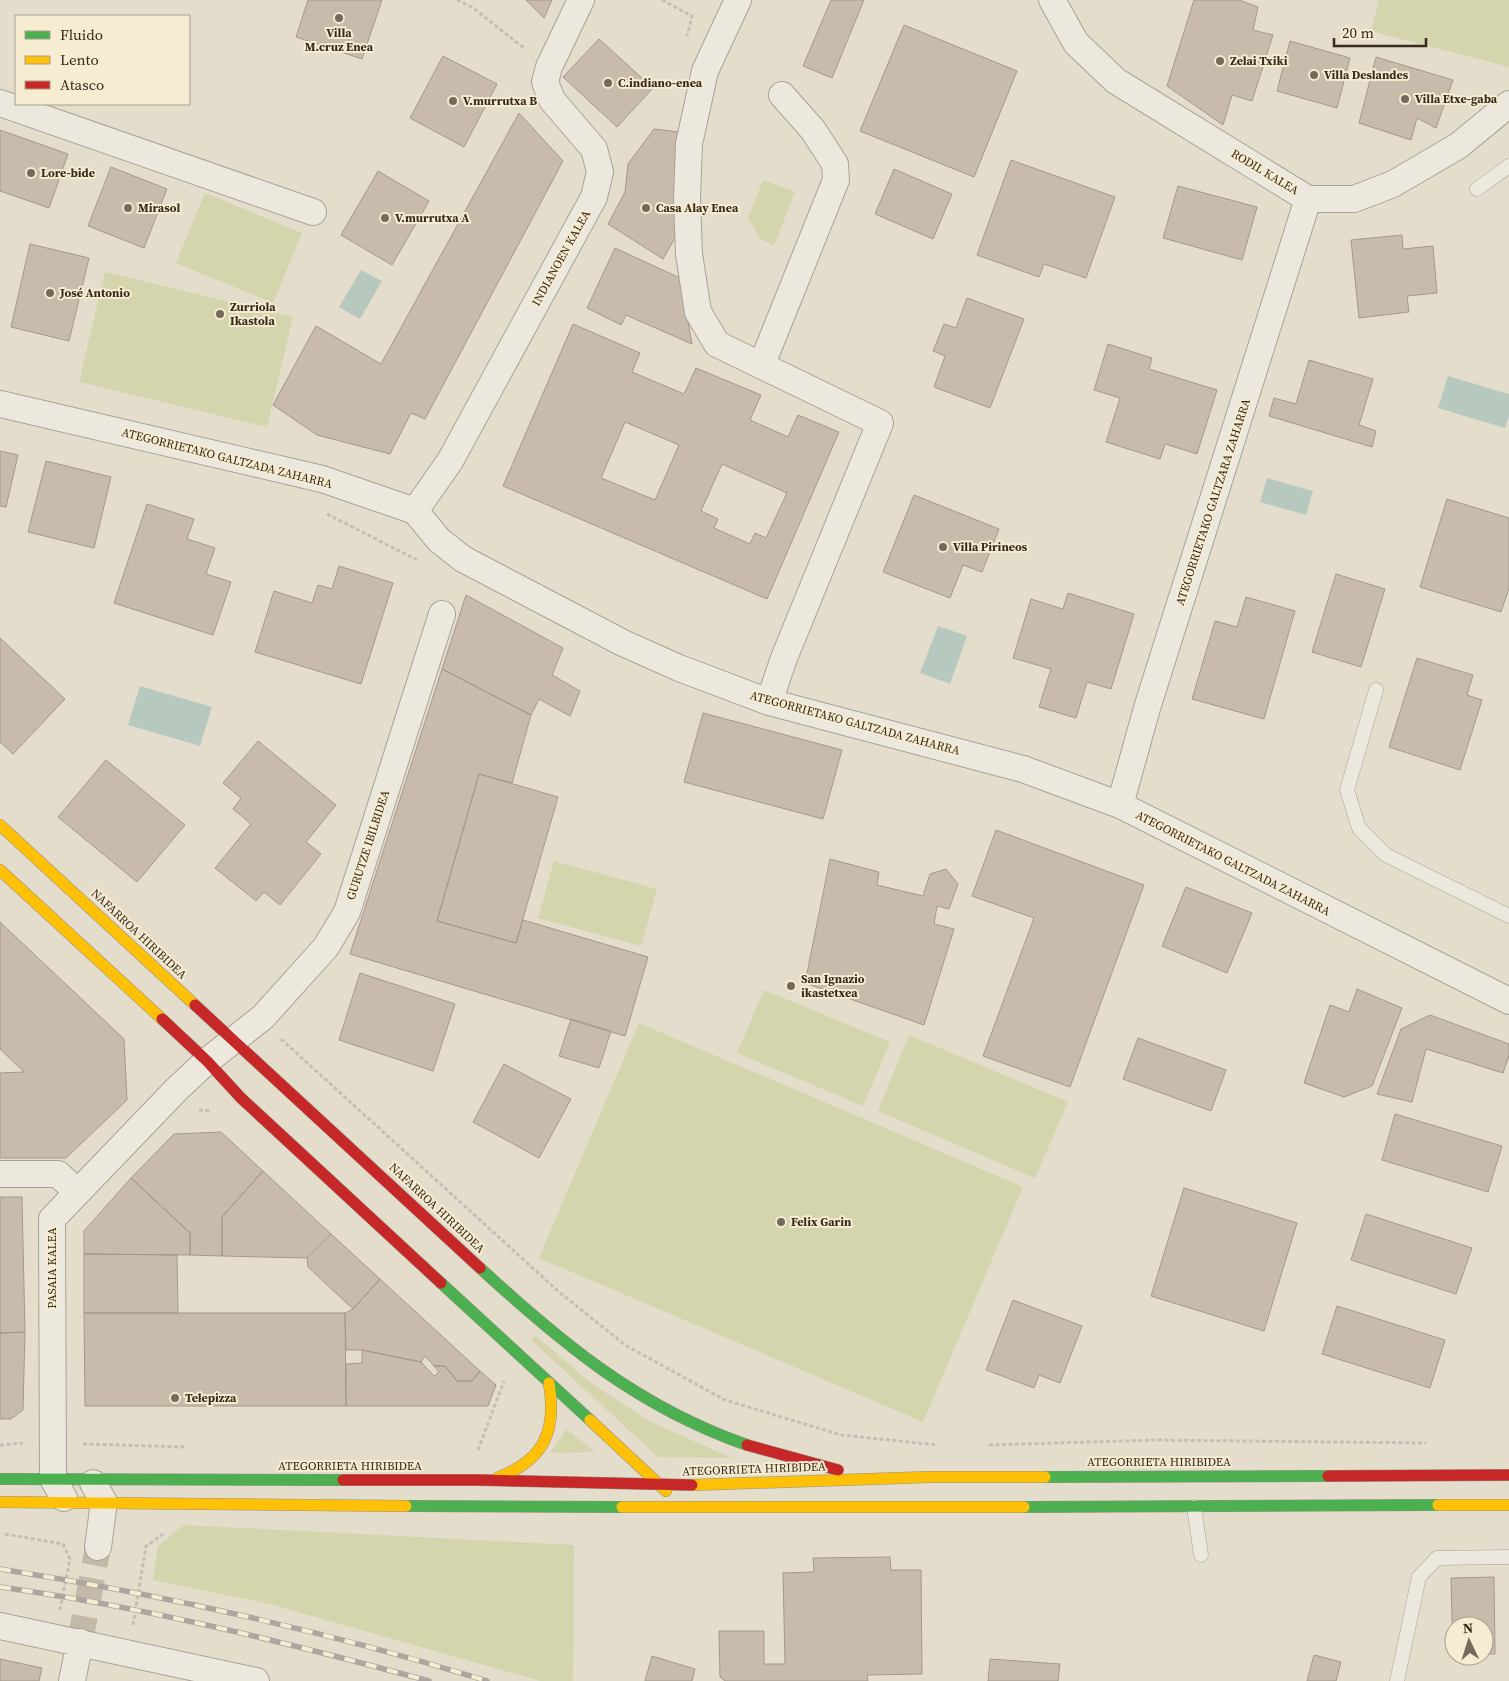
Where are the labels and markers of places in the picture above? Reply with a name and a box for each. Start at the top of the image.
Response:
marker: Villa M.cruz Enea [333,12,345,24]
place label: Villa M.cruz Enea [305,25,374,55]
place label: Zelai Txiki [1230,53,1288,69]
marker: Zelai Txiki [1214,55,1226,67]
place label: Villa Deslandes [1324,67,1409,83]
marker: Villa Deslandes [1308,69,1320,81]
place label: C.indiano-enea [618,75,703,91]
marker: C.indiano-enea [602,77,614,89]
place label: Villa Etxe-gaba [1415,91,1498,107]
place label: V.murrutxa B [463,93,537,109]
marker: Villa Etxe-gaba [1399,93,1411,105]
marker: V.murrutxa B [447,95,459,107]
place label: Lore-bide [41,165,95,181]
marker: Lore-bide [25,167,37,179]
place label: Mirasol [138,200,180,216]
place label: Casa Alay Enea [656,200,739,216]
marker: Mirasol [122,202,134,214]
marker: Casa Alay Enea [640,202,652,214]
place label: V.murrutxa A [395,210,469,226]
marker: V.murrutxa A [379,212,391,224]
place label: José Antonio [59,285,130,301]
marker: José Antonio [44,287,56,299]
place label: Zurriola Ikastola [230,299,276,329]
marker: Zurriola Ikastola [214,308,226,320]
place label: Villa Pirineos [953,539,1028,555]
marker: Villa Pirineos [937,541,949,553]
place label: San Ignazio ikastetxea [801,971,865,1001]
marker: San Ignazio ikastetxea [785,980,797,992]
place label: Felix Garin [791,1214,852,1230]
marker: Felix Garin [775,1216,787,1228]
place label: Telepizza [185,1390,237,1406]
marker: Telepizza [169,1392,181,1404]

